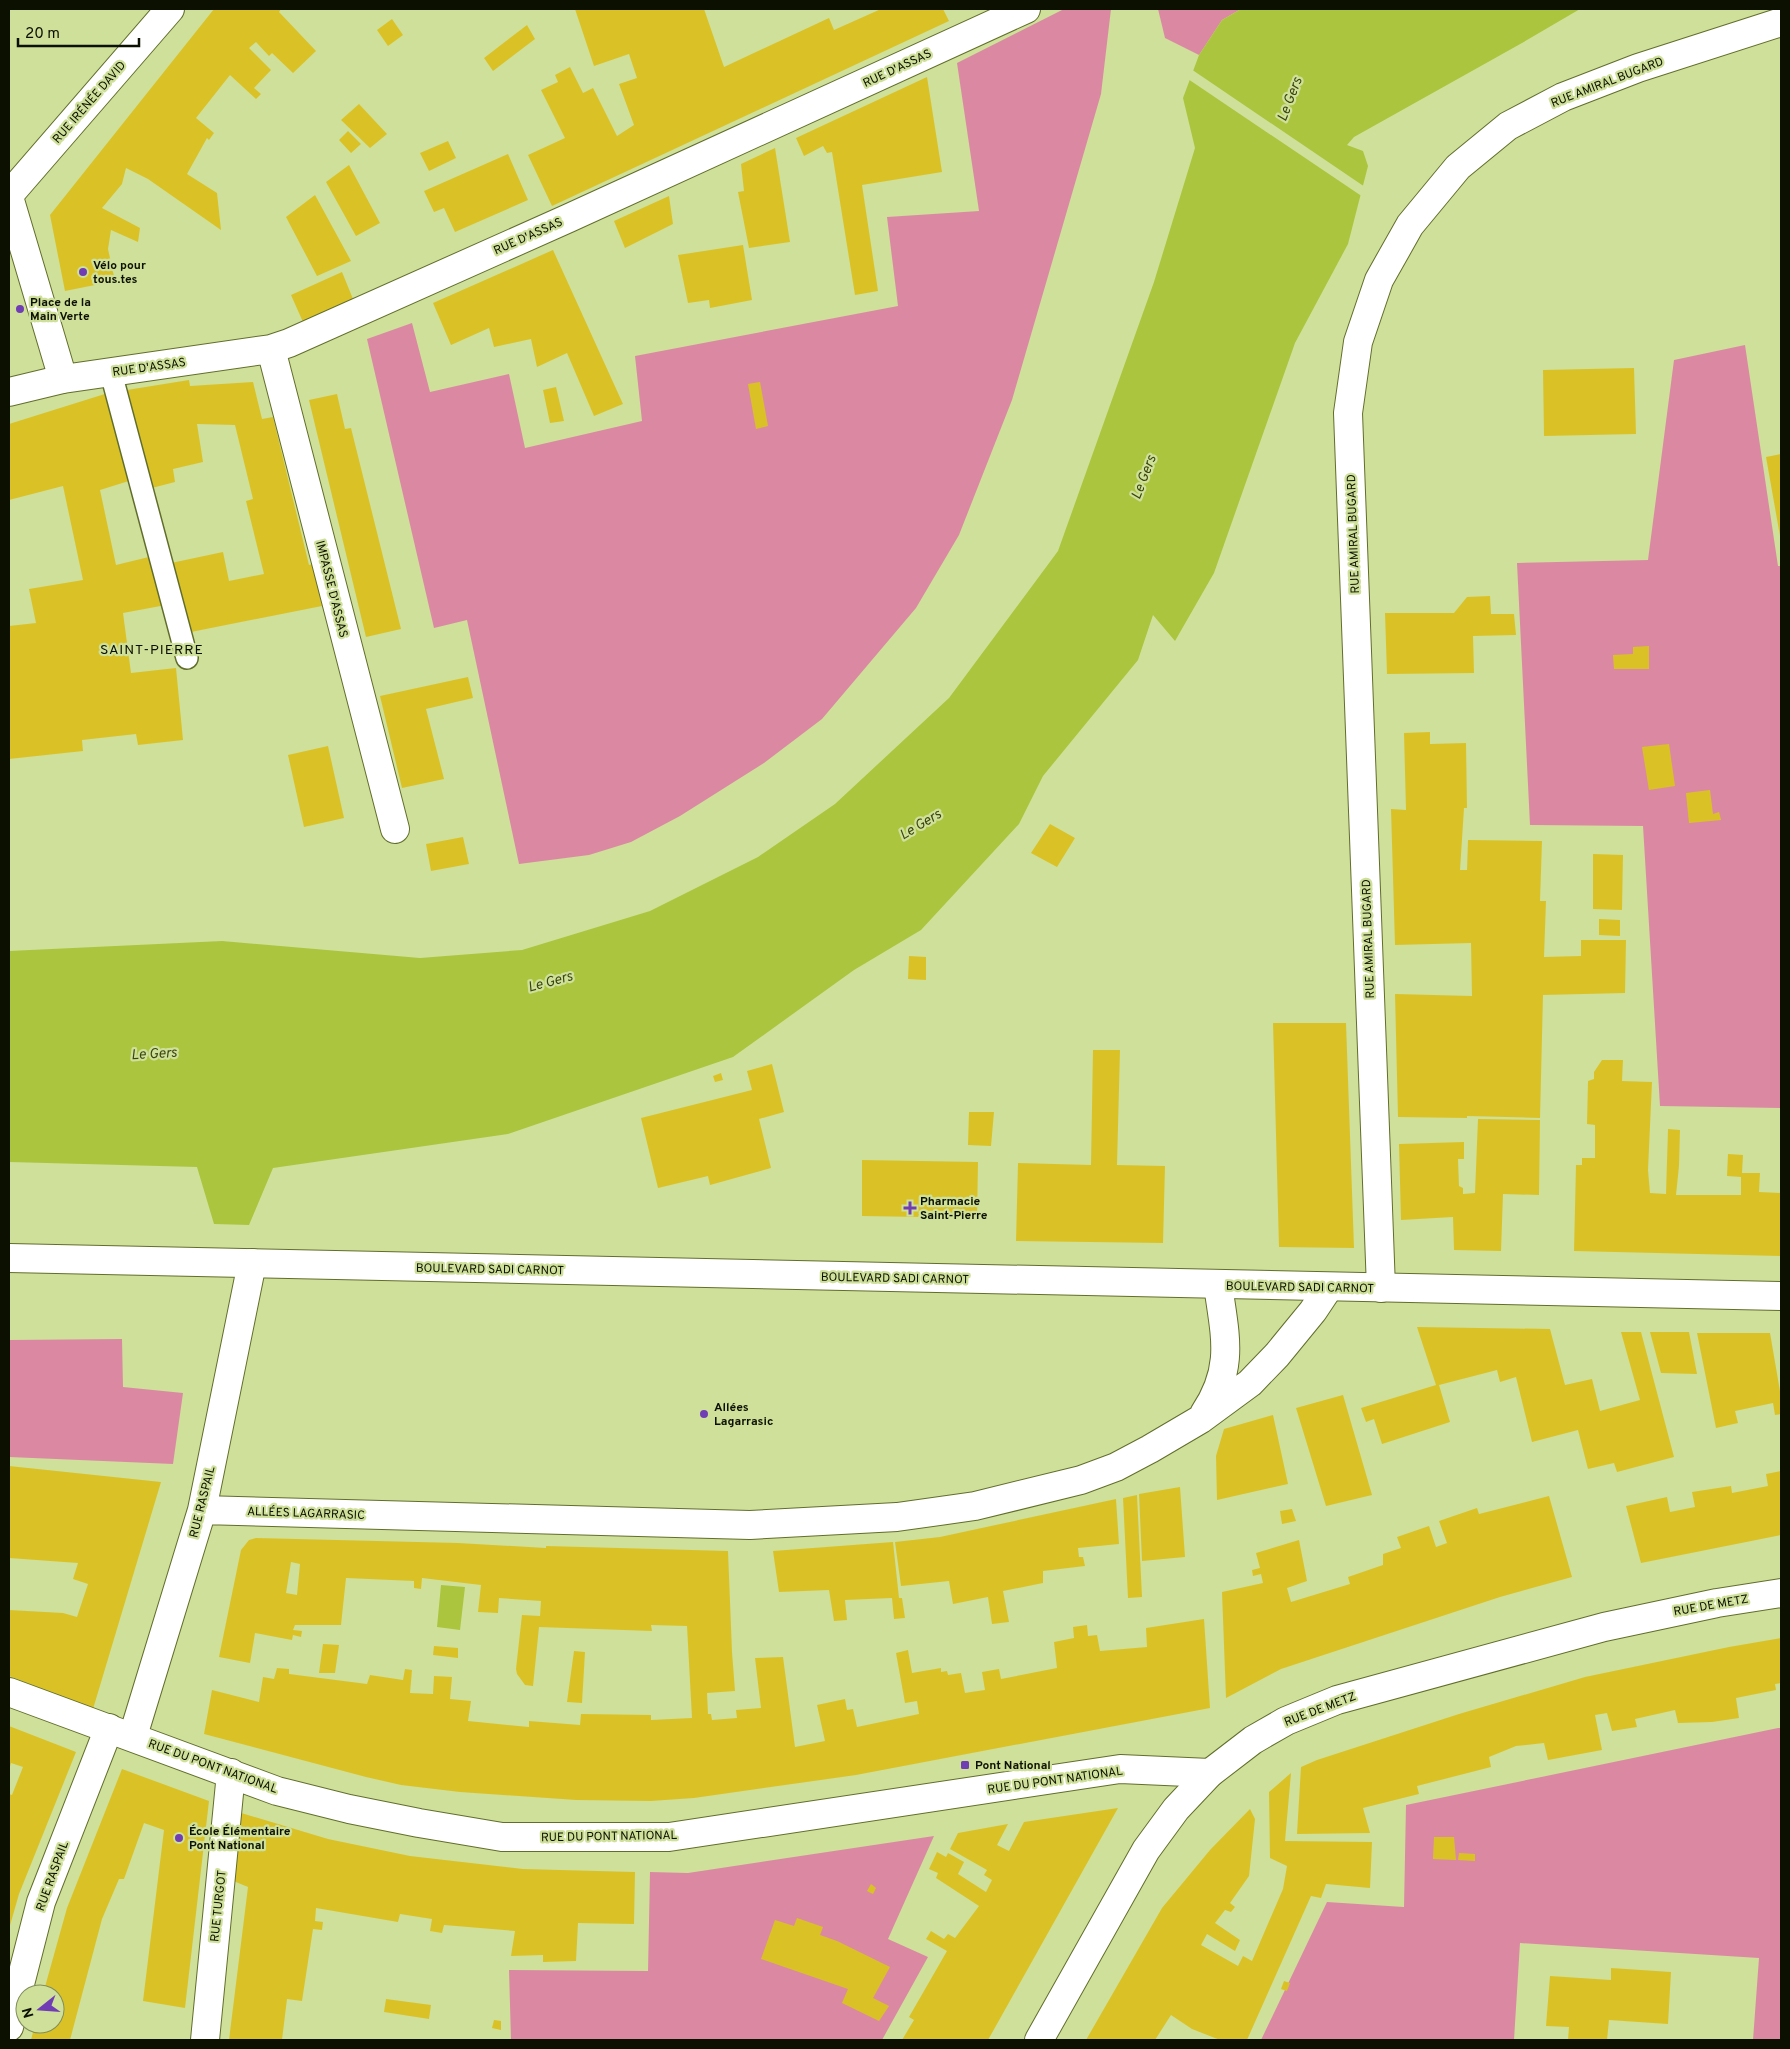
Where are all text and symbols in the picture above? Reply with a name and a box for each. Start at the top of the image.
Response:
scale bar [18,15,139,47]
text: 20 m [25,25,60,44]
street label: RUE D'ASSAS [861,46,934,92]
street label: RUE AMIRAL BUGARD [1549,54,1666,112]
street label: RUE IRÉNÉE DAVID [50,58,130,147]
water label: Le Gers [1274,74,1307,124]
street label: RUE D'ASSAS [491,215,565,259]
place label: Vélo pour tous.tes [93,258,146,288]
marker: Vélo pour tous.tes [77,266,89,278]
place label: Place de la Main Verte [30,295,91,325]
marker: Place de la Main Verte [14,303,26,315]
street label: RUE D'ASSAS [111,355,187,381]
water label: Le Gers [1128,452,1161,502]
street label: RUE AMIRAL BUGARD [1344,474,1364,594]
street label: IMPASSE D'ASSAS [311,539,351,639]
district label: SAINT-PIERRE [100,642,204,659]
water label: Le Gers [897,806,945,844]
street label: RUE AMIRAL BUGARD [1359,879,1379,999]
water label: Le Gers [526,968,575,997]
water label: Le Gers [131,1045,178,1064]
place label: Pharmacie Saint-Pierre [920,1194,988,1224]
marker: Pharmacie Saint-Pierre [904,1202,916,1214]
street label: BOULEVARD SADI CARNOT [416,1261,564,1279]
street label: BOULEVARD SADI CARNOT [821,1270,969,1288]
street label: BOULEVARD SADI CARNOT [1226,1279,1374,1297]
place label: Allées Lagarrasic [714,1400,773,1430]
marker: Allées Lagarrasic [698,1408,710,1420]
street label: RUE RASPAIL [186,1465,220,1540]
street label: ALLÉES LAGARRASIC [247,1504,365,1524]
street label: RUE DE METZ [1672,1592,1750,1620]
street label: RUE DE METZ [1282,1689,1359,1731]
street label: RUE DU PONT NATIONAL [146,1736,280,1798]
place label: Pont National [975,1758,1051,1774]
marker: Pont National [959,1759,971,1771]
street label: RUE DU PONT NATIONAL [987,1764,1124,1798]
place label: École Élémentaire Pont National [189,1824,291,1854]
street label: RUE DU PONT NATIONAL [541,1828,678,1846]
marker: École Élémentaire Pont National [173,1832,185,1844]
street label: RUE RASPAIL [33,1839,73,1913]
street label: RUE TURGOT [207,1869,231,1943]
north arrow [15,1984,65,2034]
text: N [19,2005,39,2020]

